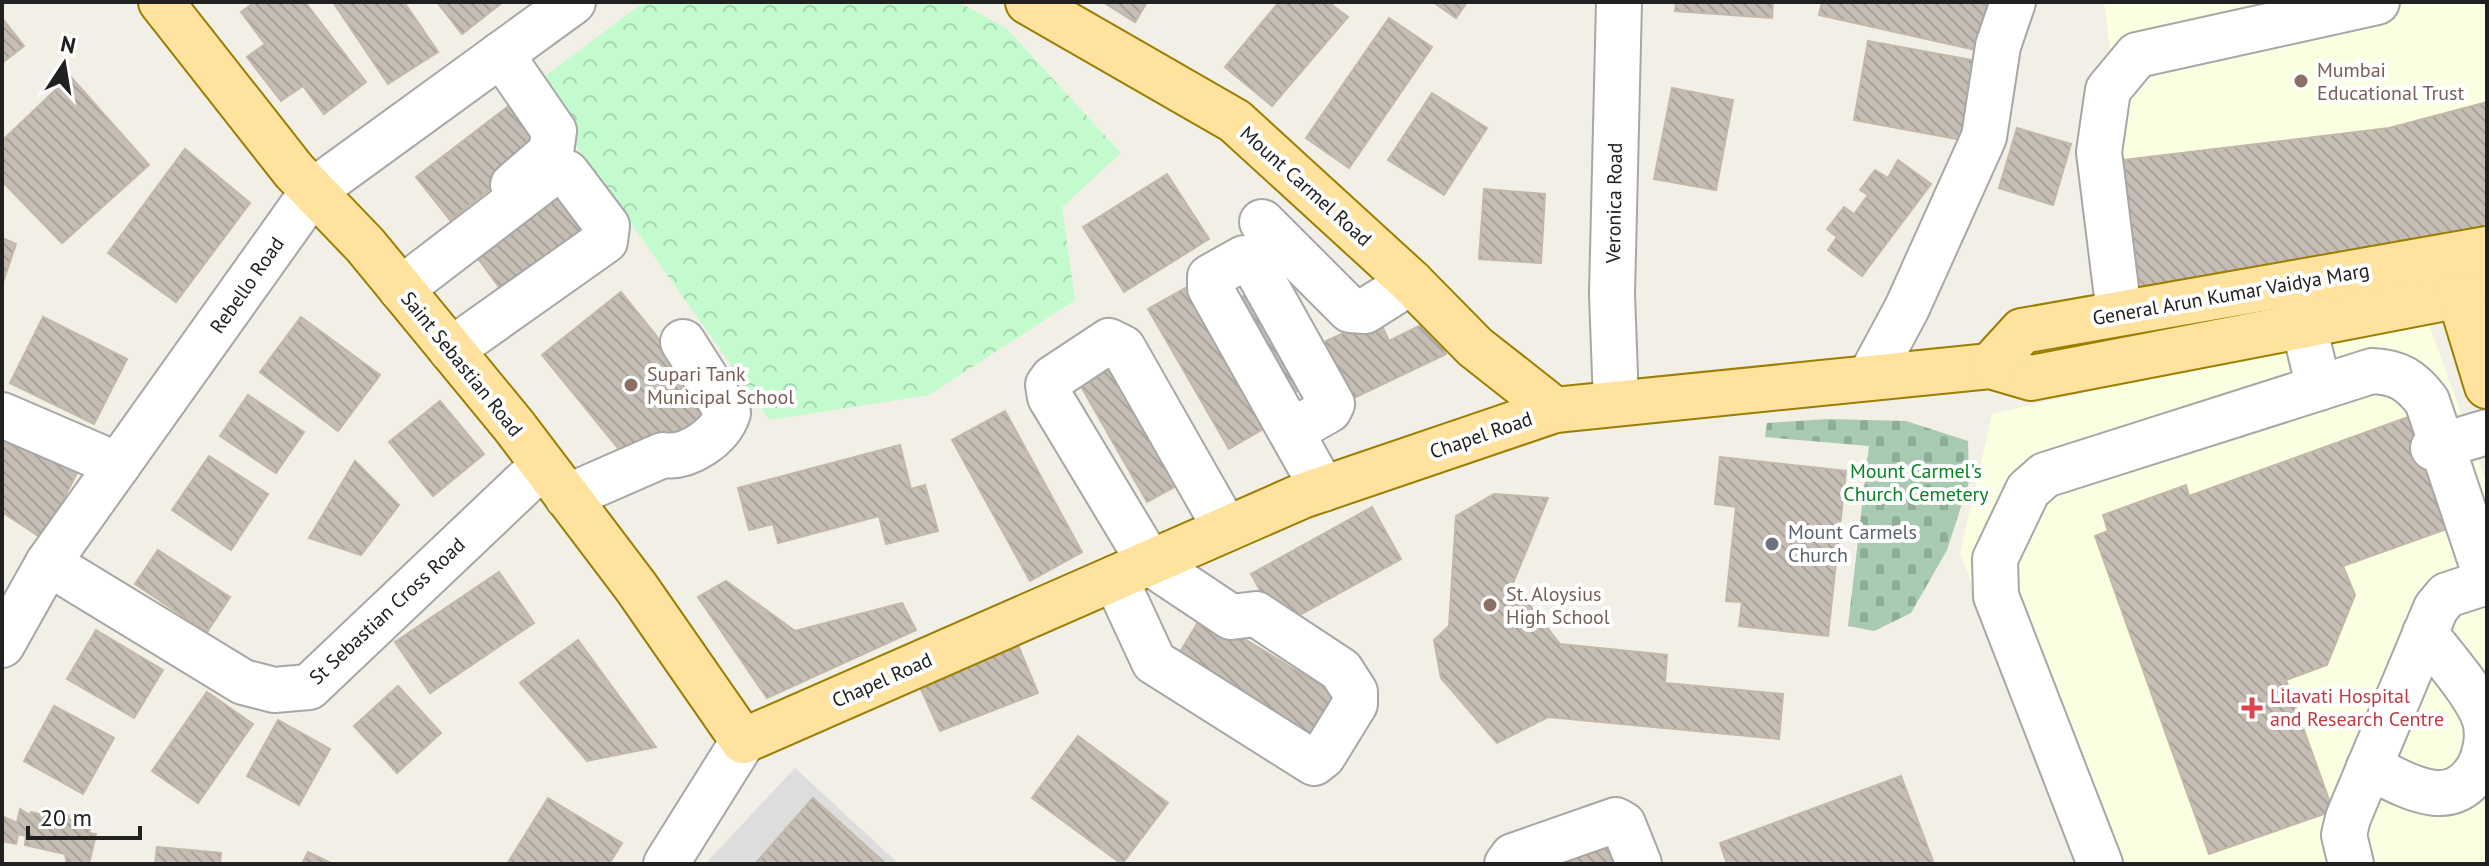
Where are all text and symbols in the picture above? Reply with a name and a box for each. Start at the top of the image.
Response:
north arrow [24,24,104,104]
text: N [58,29,78,60]
place label: Mumbai Educational Trust [2317,57,2464,106]
marker: Mumbai Educational Trust [2292,72,2310,90]
street label: Mount Carmel Road [1235,120,1377,252]
street label: Veronica Road [1600,142,1628,265]
street label: Rebello Road [204,232,290,338]
street label: General Arun Kumar Vaidya Marg [2091,257,2371,331]
street label: Saint Sebastian Road [395,286,529,442]
place label: Supari Tank Municipal School [647,361,794,410]
marker: Supari Tank Municipal School [622,376,640,394]
street label: Chapel Road [1426,405,1536,465]
park label: Mount Carmel's Church Cemetery [1843,458,1989,507]
place label: Mount Carmels Church [1788,519,1917,568]
street label: St Sebastian Cross Road [303,532,471,690]
marker: Mount Carmels Church [1763,535,1781,553]
place label: St. Aloysius High School [1506,581,1610,630]
marker: St. Aloysius High School [1481,596,1499,614]
street label: Chapel Road [828,646,936,714]
place label: Lilavati Hospital and Research Centre [2270,683,2444,732]
marker: Lilavati Hospital and Research Centre [2241,697,2263,719]
scale bar [28,790,140,840]
text: 20 m [40,802,92,833]

